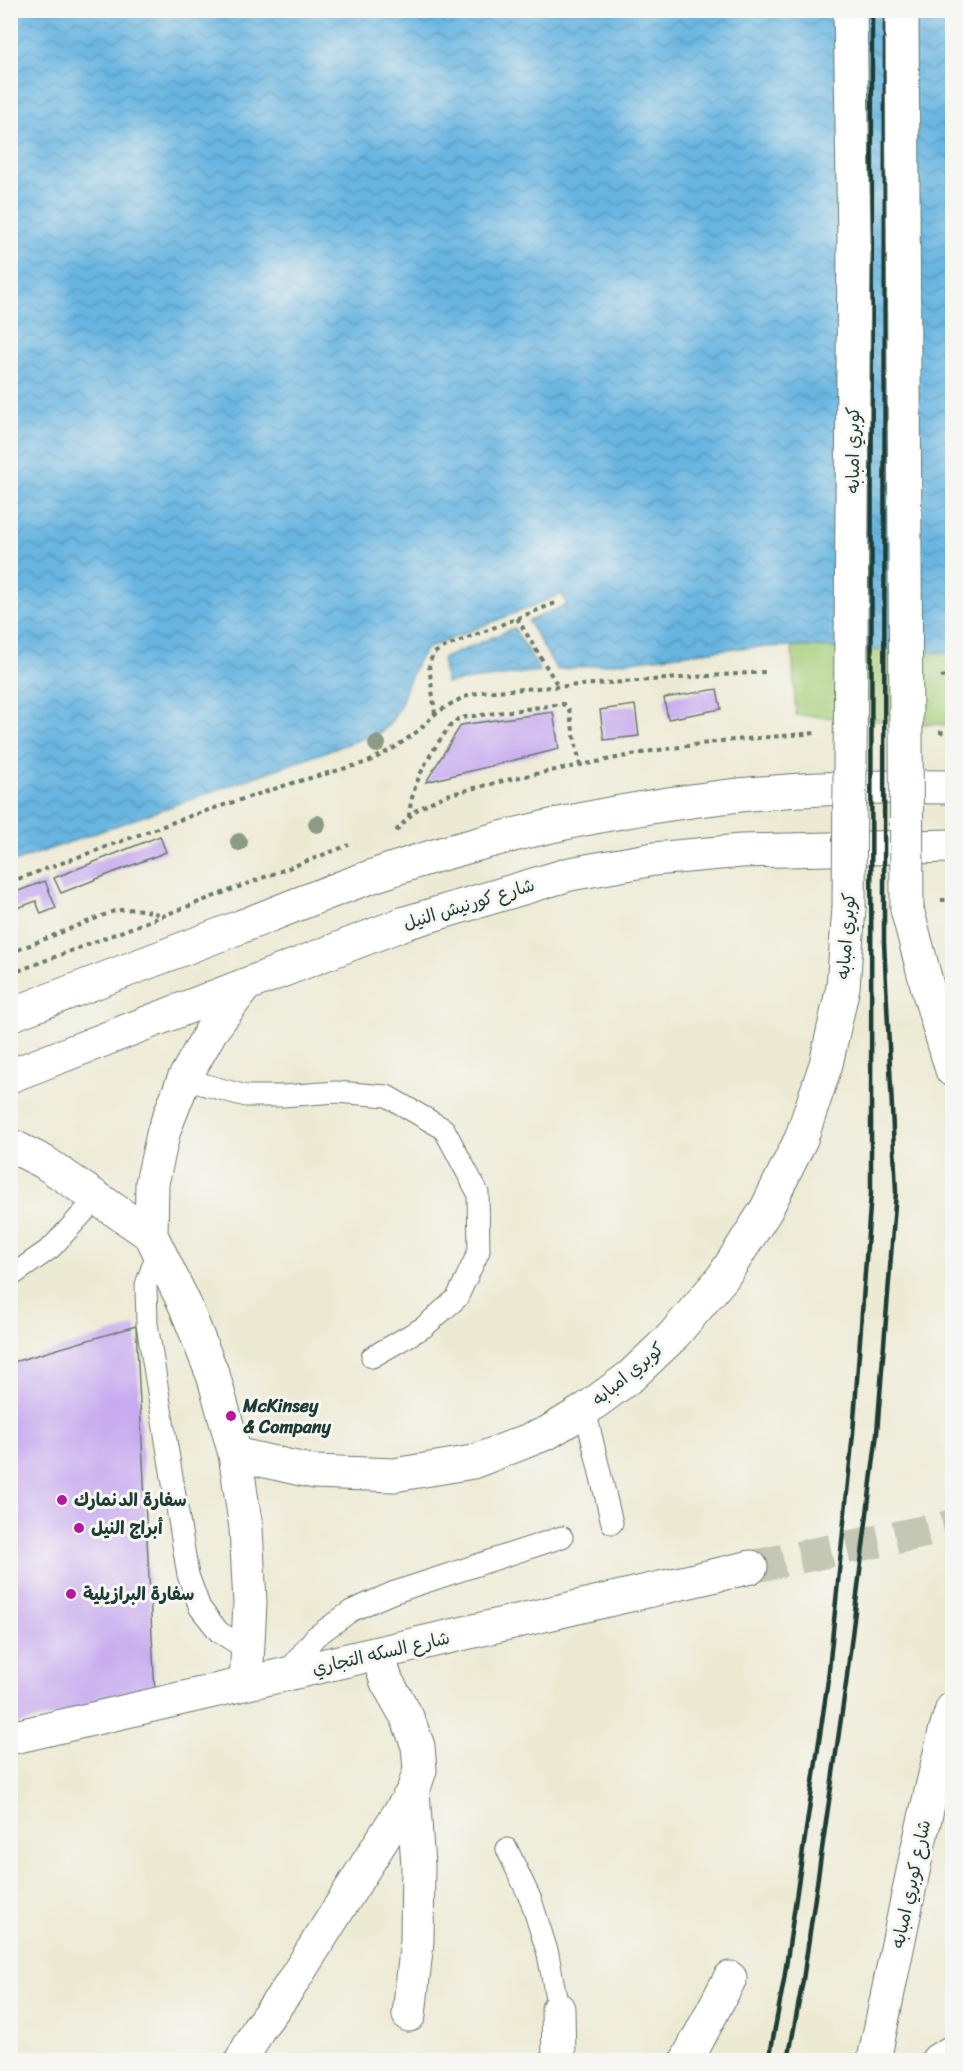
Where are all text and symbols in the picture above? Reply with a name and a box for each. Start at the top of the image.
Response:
street label: كوبري امبابه [837,406,869,494]
street label: شارع كورنيش النيل [399,869,539,939]
street label: كوبري امبابه [827,891,865,981]
street label: كوبري امبابه [584,1334,672,1414]
place label: McKinsey & Company [242,1390,332,1443]
marker: McKinsey & Company [224,1409,238,1423]
place label: سفارة الدنمارك [74,1484,187,1516]
marker: سفارة الدنمارك [55,1493,69,1507]
place label: أبراج النيل [91,1512,163,1544]
marker: أبراج النيل [72,1521,86,1535]
place label: سفارة البرازيلية [83,1578,194,1610]
marker: سفارة البرازيلية [64,1587,78,1601]
street label: شارع السكه التجاري [309,1622,453,1684]
street label: شارع كوبري امبابه [882,1817,940,1951]

